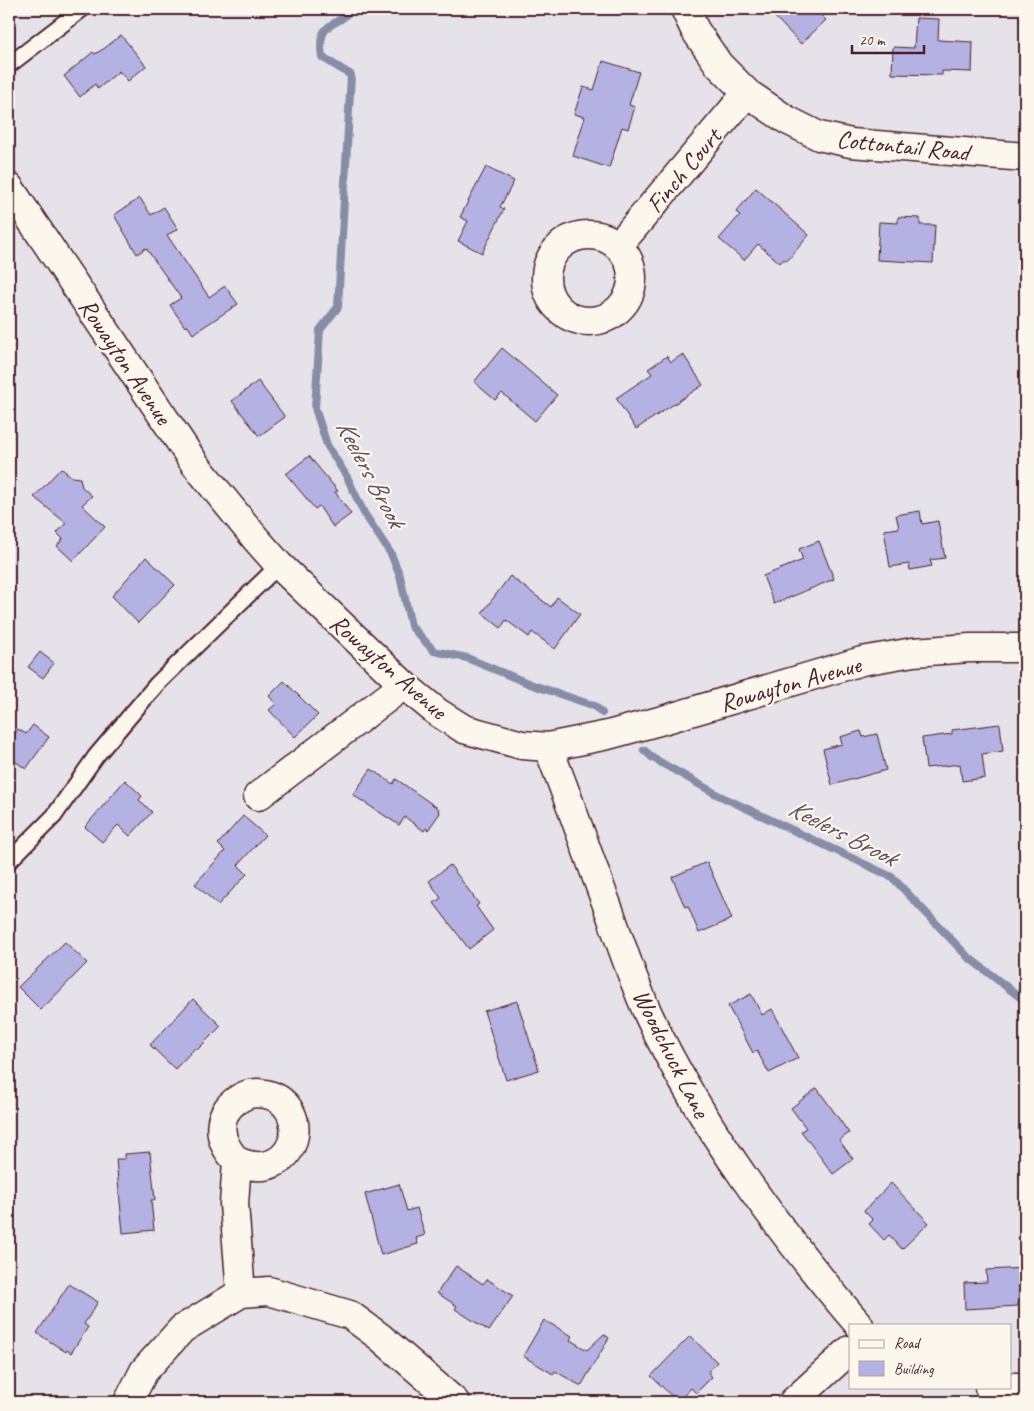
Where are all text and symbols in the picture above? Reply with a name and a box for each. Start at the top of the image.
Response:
scale bar [852,22,924,54]
text: 20 m [859,31,886,50]
street label: Finch Court [639,120,730,220]
street label: Cottontail Road [835,123,974,169]
street label: Rowayton Avenue [71,292,180,432]
water label: Keelers Brook [329,414,415,537]
street label: Rowayton Avenue [323,607,455,728]
street label: Rowayton Avenue [716,648,866,719]
water label: Keelers Brook [783,791,906,876]
street label: Woodchuck Lane [625,984,718,1125]
legend [849,1324,1012,1388]
text: Road [894,1334,921,1353]
text: Building [894,1360,934,1379]

